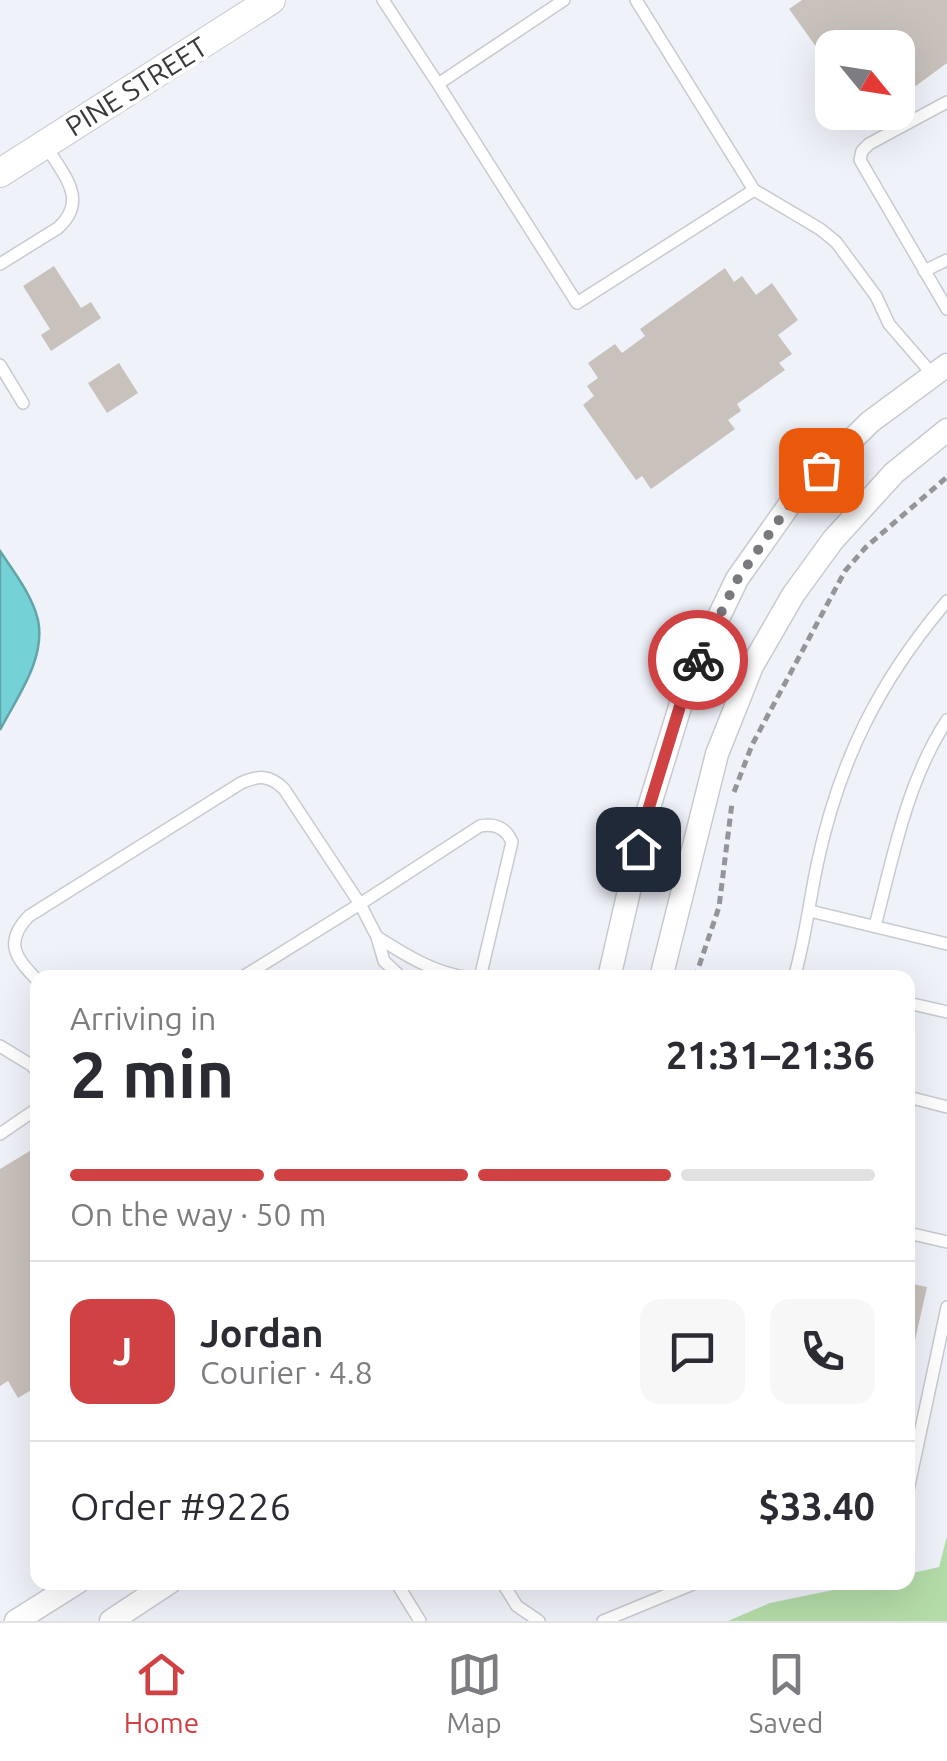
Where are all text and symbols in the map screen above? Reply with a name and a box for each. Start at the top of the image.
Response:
street label: PINE STREET [60,30,213,142]
north arrow [815,30,915,130]
map controls [815,30,915,130]
pin [779,428,864,513]
icon: bag [794,443,849,498]
courier [648,610,748,710]
icon: bike [671,633,726,688]
pin [596,807,681,892]
icon: home [611,822,666,877]
text: Arriving in [70,1000,216,1036]
text: 21:31–21:36 [666,1034,875,1076]
text: 2 min [70,1037,234,1110]
text: On the way · 50 m [70,1196,326,1232]
button: chat [640,1299,745,1404]
button: phone [770,1299,875,1404]
text: Jordan [200,1312,324,1354]
text: J [113,1330,132,1372]
text: Courier · 4.8 [200,1354,373,1390]
text: Order #9226 [70,1485,291,1527]
text: $33.40 [758,1485,875,1527]
tab: Home [124,1647,199,1738]
tab: Map [446,1647,502,1738]
tab: Saved [749,1647,823,1738]

